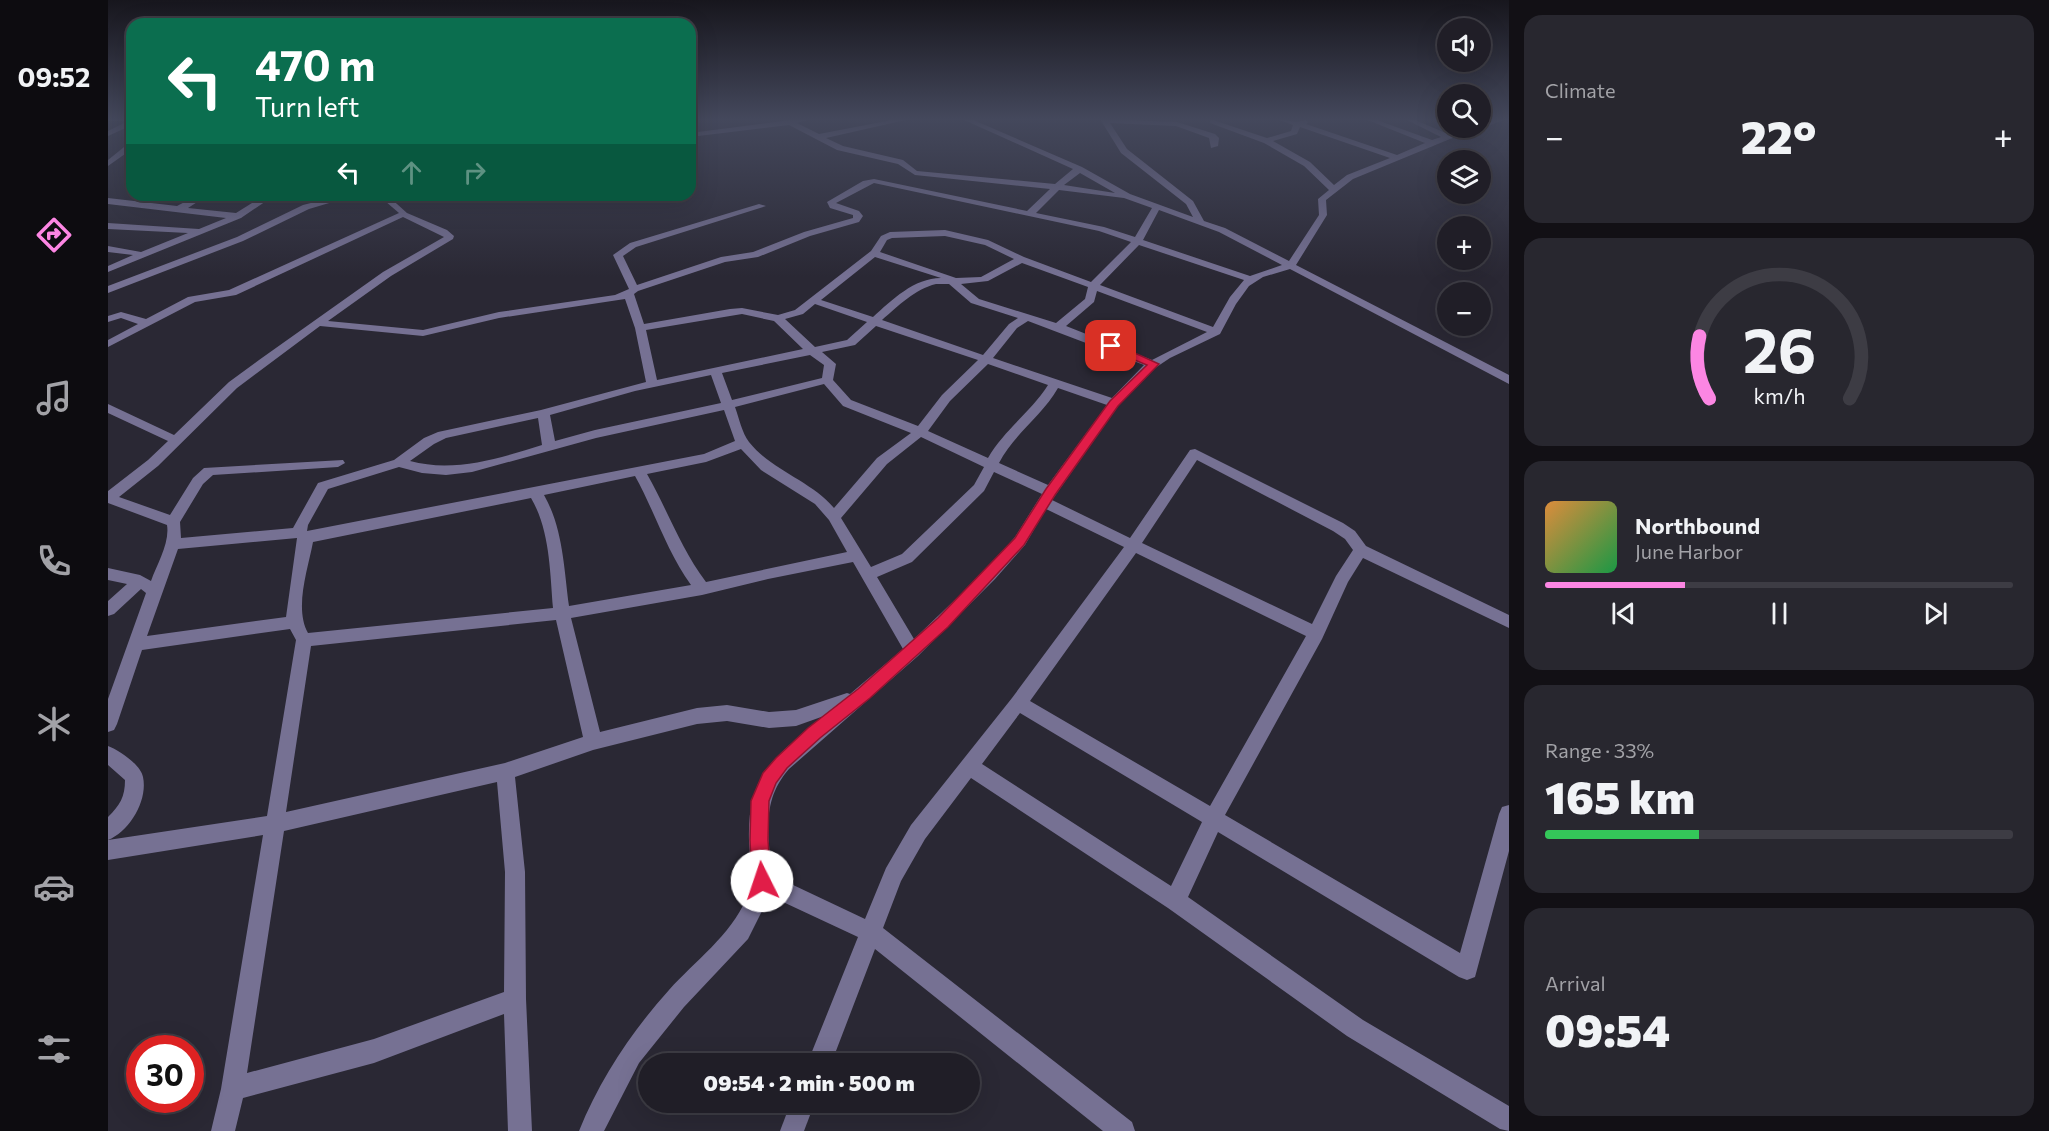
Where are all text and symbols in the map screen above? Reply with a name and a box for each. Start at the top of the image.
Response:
map controls [1437,18,1491,336]
button: sound [1437,18,1491,72]
text: 470 m [255,38,375,90]
icon: left [156,42,234,120]
text: 09:52 [18,60,90,93]
text: Climate [1545,78,1615,102]
button: search [1437,84,1491,138]
text: Turn left [255,90,359,123]
text: 22° [1741,108,1817,163]
text: − [1545,115,1564,156]
text: + [1994,115,2013,156]
button: layers [1437,150,1491,204]
icon: left [332,156,365,189]
icon: ahead [395,156,428,189]
icon: right [458,156,491,189]
icon: directions [33,214,75,256]
button: + [1437,216,1491,270]
button: − [1437,282,1491,336]
text: 26 [1742,310,1816,386]
pin [1085,320,1136,371]
icon: arrive [1094,329,1127,362]
icon: music [33,377,75,419]
text: km/h [1753,383,1805,409]
text: Northbound [1635,512,1760,539]
text: June Harbor [1635,539,1743,563]
icon: phone [33,540,75,582]
icon: previous [1607,597,1640,630]
icon: pause [1763,597,1796,630]
icon: next [1919,597,1952,630]
icon: climate [33,703,75,745]
text: Range · 33% [1545,738,1654,762]
text: 165 km [1545,768,1695,823]
position arrow [730,849,794,913]
icon: car [33,866,75,908]
text: Arrival [1545,971,1606,995]
text: 09:54 [1545,1001,1670,1056]
icon: filters [33,1028,75,1070]
speed limit sign: 30 [126,1035,204,1113]
text: 09:54 · 2 min · 500 m [703,1069,915,1096]

